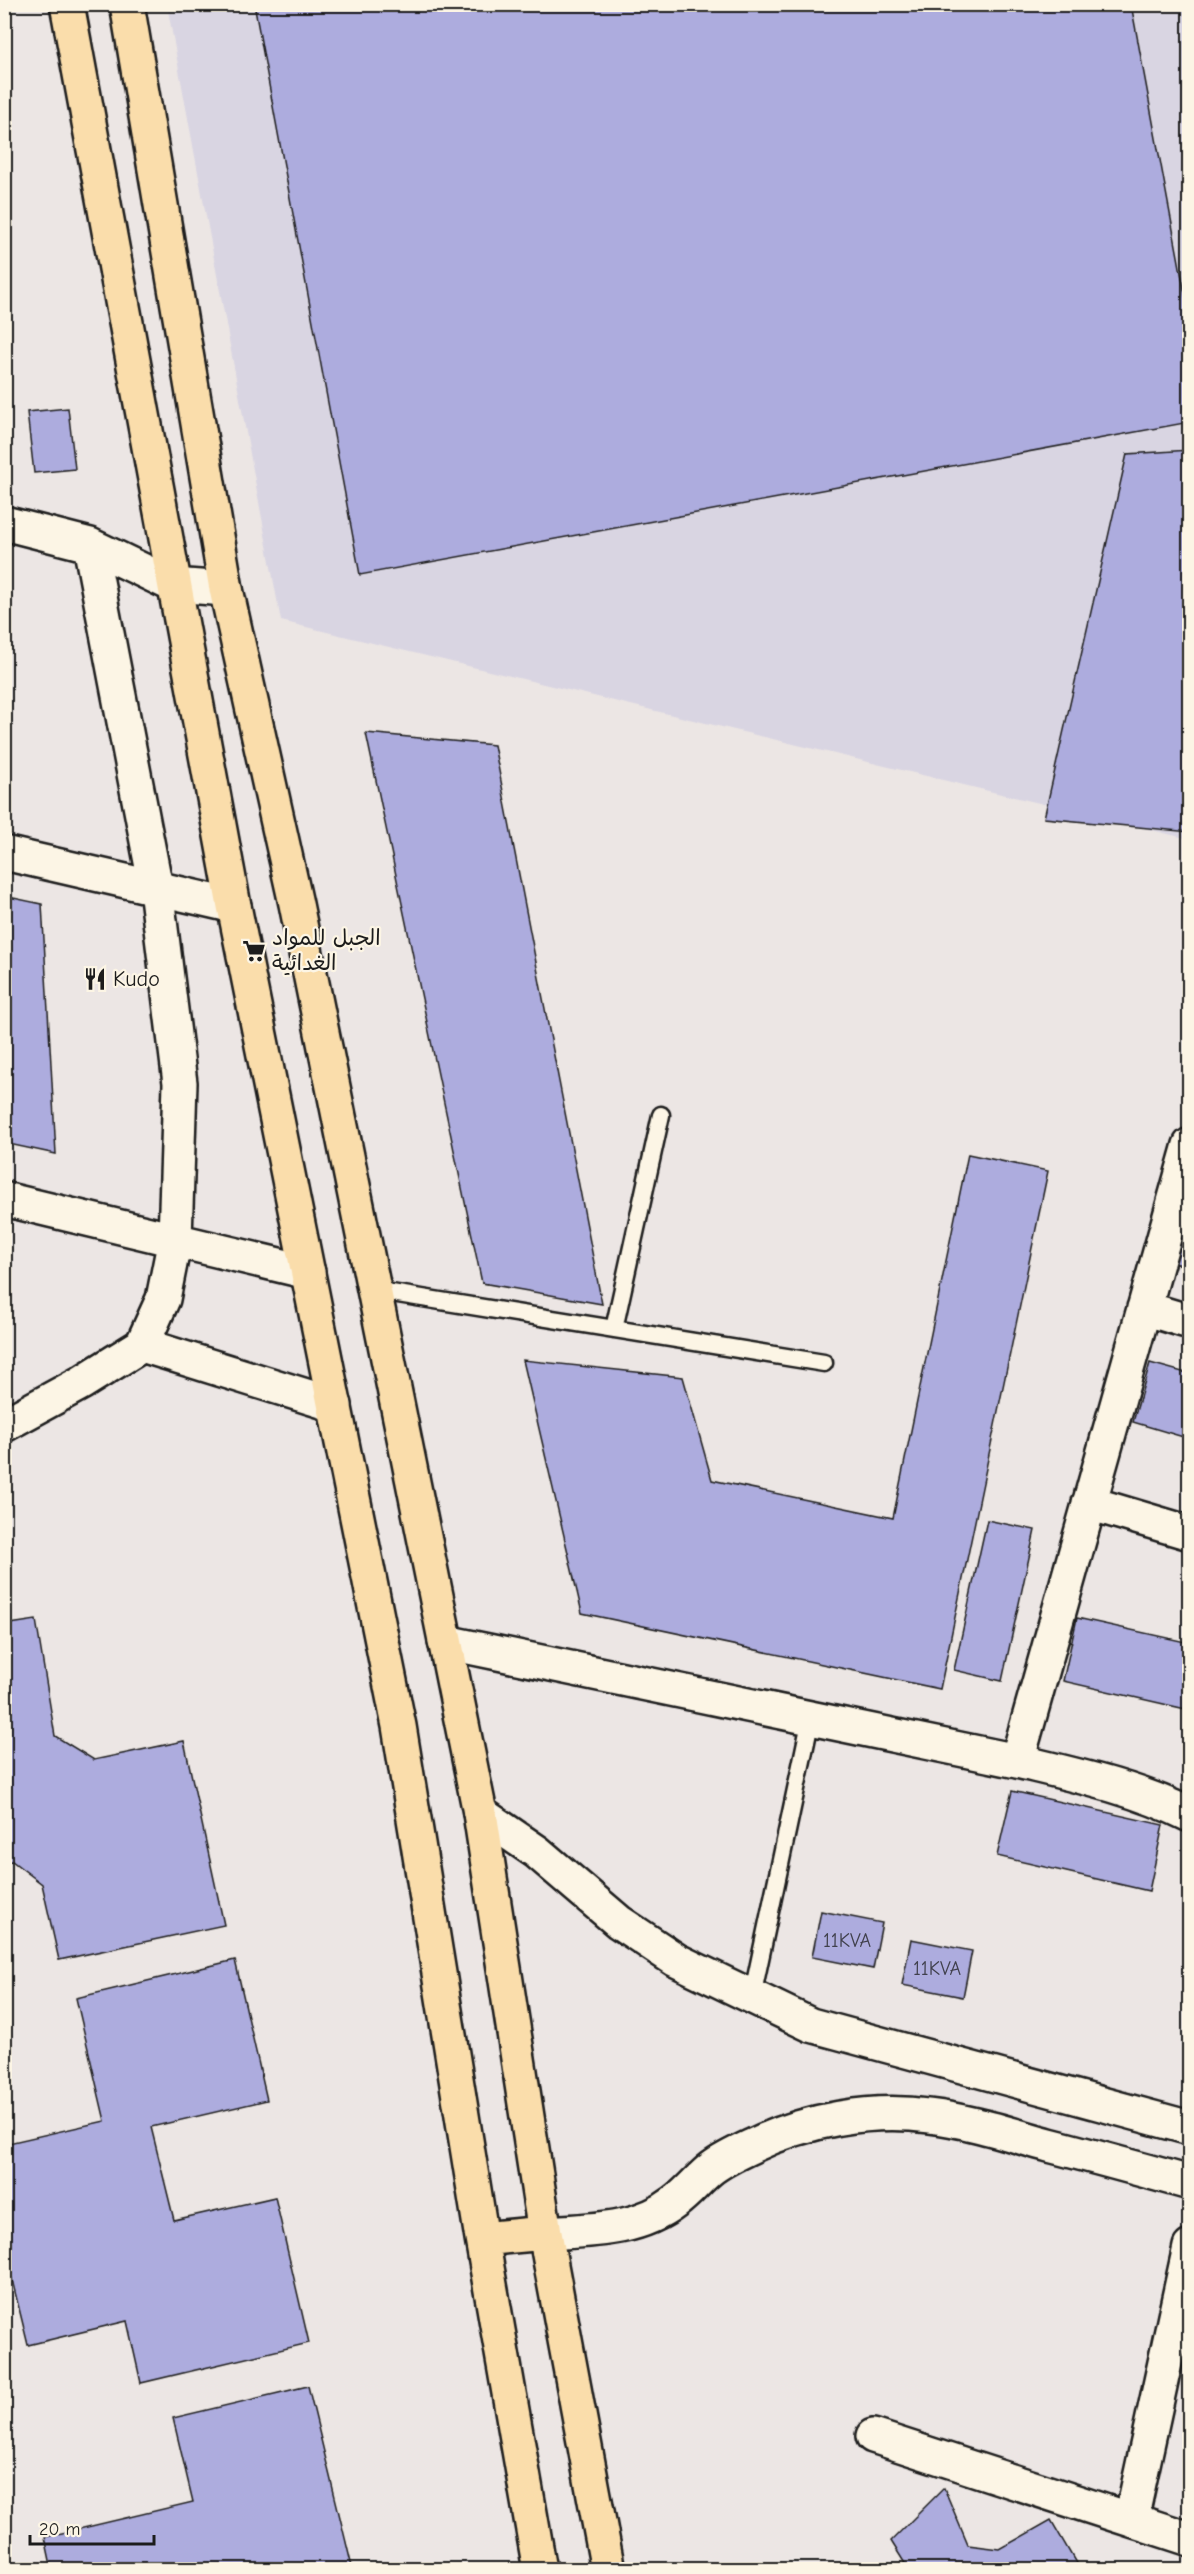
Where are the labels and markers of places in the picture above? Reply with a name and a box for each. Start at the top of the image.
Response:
place label: الجبل للمواد الغدائية [272,925,381,976]
supermarket icon: الجبل للمواد الغدائية [241,938,267,964]
restaurant icon: Kudo [82,966,108,992]
place label: Kudo [113,966,160,992]

